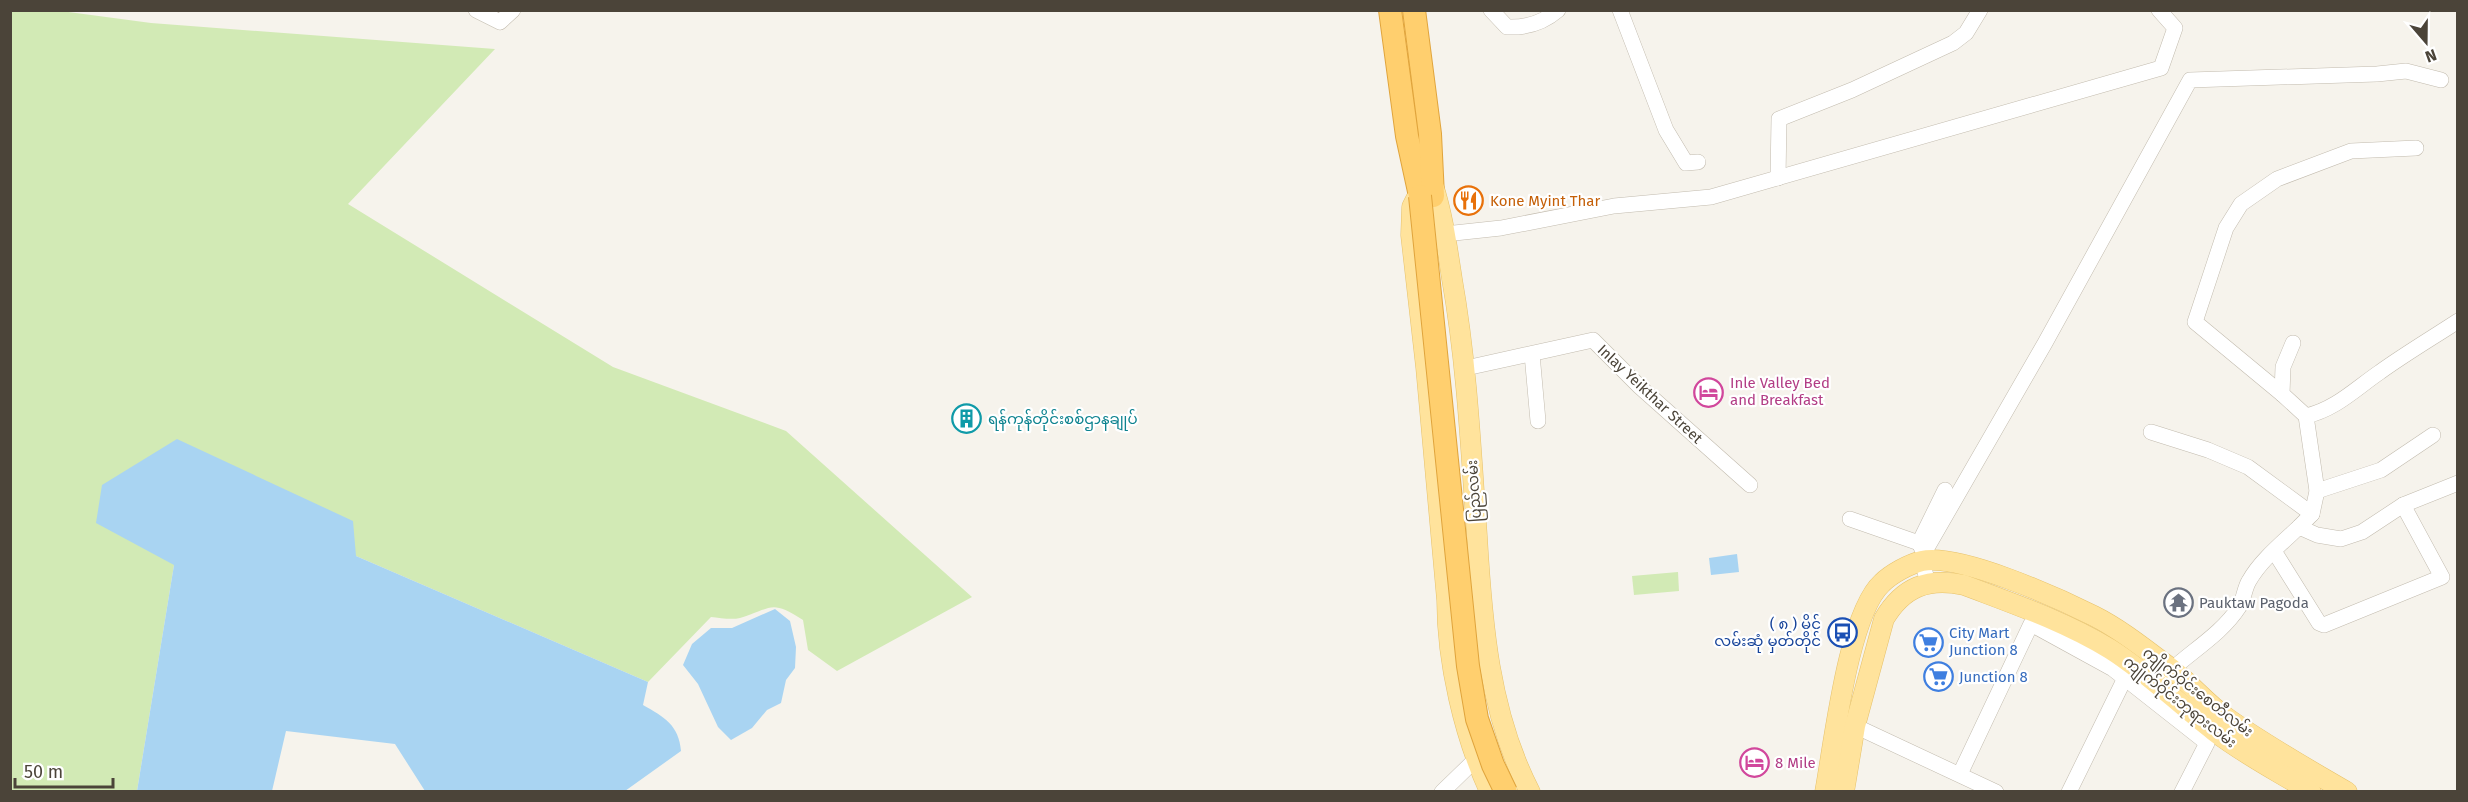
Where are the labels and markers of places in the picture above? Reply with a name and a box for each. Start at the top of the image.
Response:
restaurant icon: Kone Myint Thar [1453,185,1485,217]
place label: Kone Myint Thar [1490,192,1600,210]
place label: Inle Valley Bed and Breakfast [1730,374,1830,409]
hotel icon: Inle Valley Bed and Breakfast [1693,376,1725,408]
building icon: ရန်ကုန်တိုင်းစစ်ဌာနချုပ် [951,403,983,435]
place label: ရန်ကုန်တိုင်းစစ်ဌာနချုပ် [988,409,1138,431]
temple icon: Pauktaw Pagoda [2162,587,2194,619]
place label: Pauktaw Pagoda [2199,594,2309,612]
place label: ( ၈ ) မိုင် လမ်းဆုံ မှတ်တိုင် [1714,614,1821,653]
bus stop icon: ( ၈ ) မိုင် လမ်းဆုံ မှတ်တိုင် [1826,617,1858,649]
place label: City Mart Junction 8 [1949,624,2018,659]
supermarket icon: City Mart Junction 8 [1912,626,1944,658]
supermarket icon: Junction 8 [1922,661,1954,693]
place label: Junction 8 [1959,668,2028,686]
hotel icon: 8 Mile [1738,747,1770,779]
place label: 8 Mile [1775,754,1816,772]

